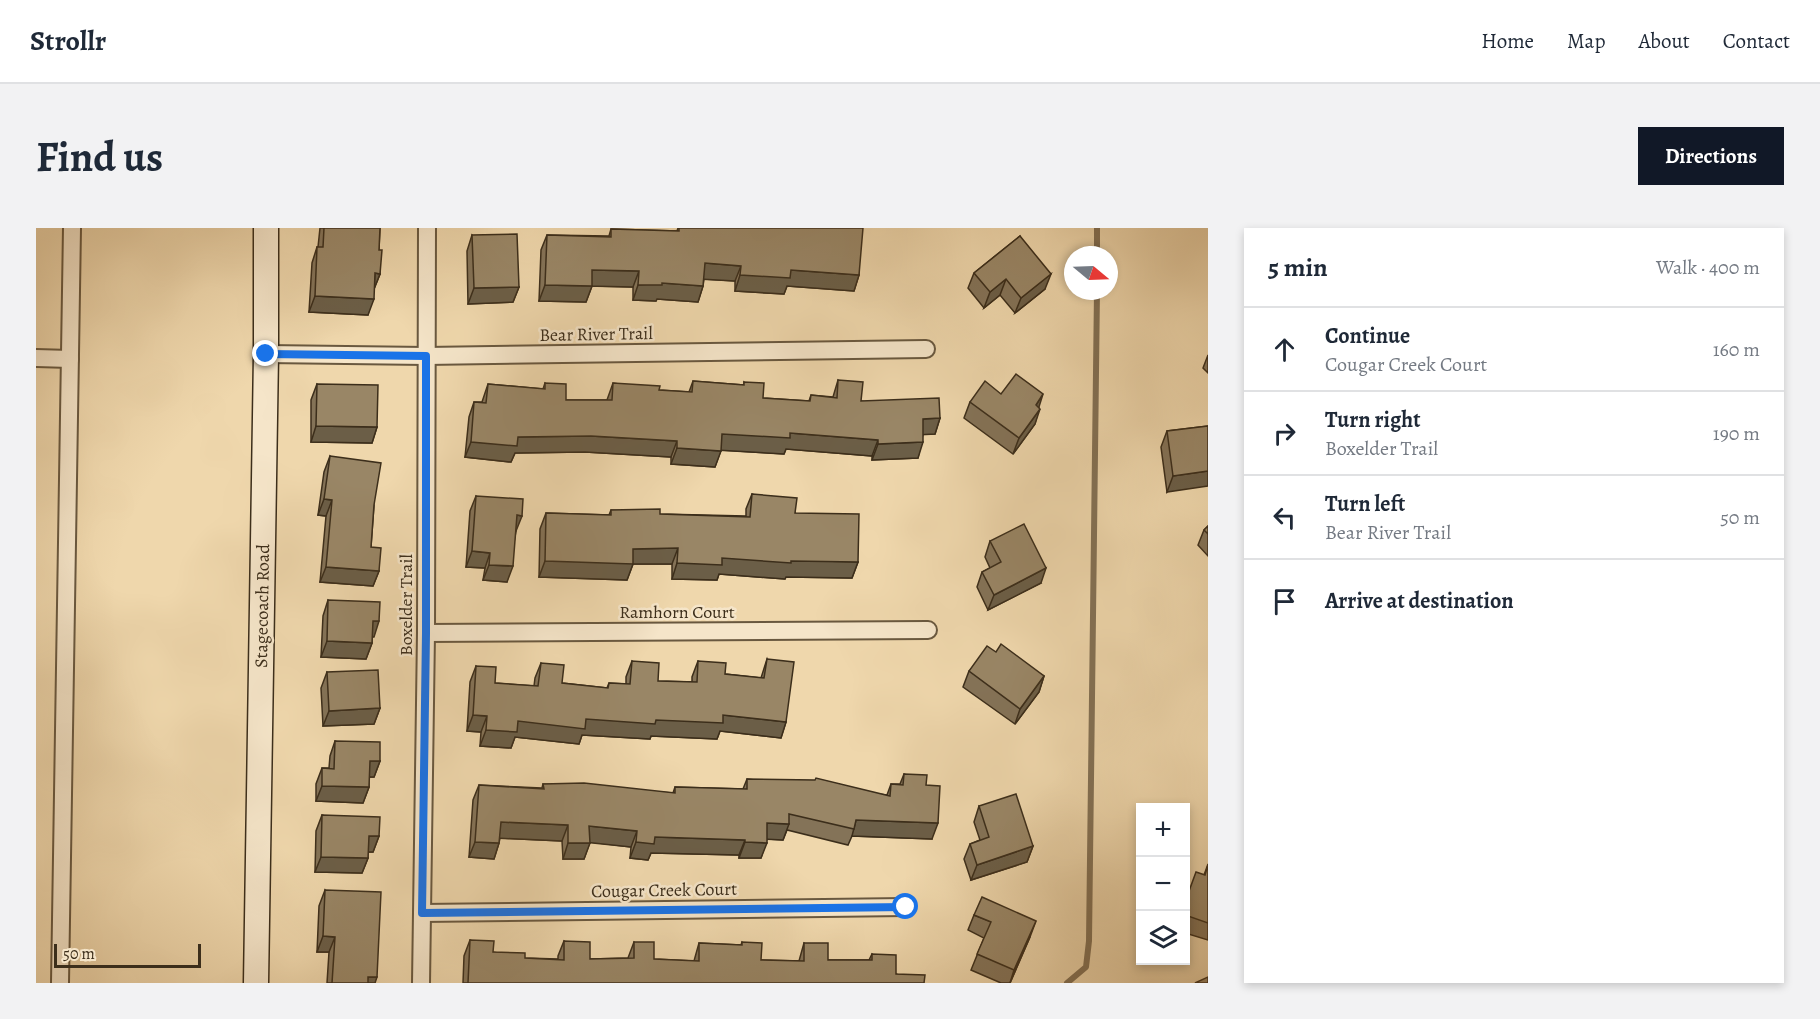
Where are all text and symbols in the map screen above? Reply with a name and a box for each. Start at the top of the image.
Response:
text: Strollr [30,22,106,60]
text: Home [1481,27,1534,55]
text: Map [1567,27,1605,55]
text: About [1638,27,1690,55]
text: Contact [1723,27,1790,55]
button: Directions [1638,127,1784,185]
text: Find us [36,128,163,185]
north arrow [1064,246,1118,300]
text: 5 min [1268,250,1328,285]
text: Walk · 400 m [1656,254,1760,281]
street label: Bear River Trail [539,321,654,347]
text: Continue [1325,321,1410,351]
icon: ahead [1268,333,1301,366]
text: 160 m [1713,336,1760,363]
route end [252,340,278,366]
text: Cougar Creek Court [1325,351,1487,378]
text: Turn right [1325,405,1421,435]
icon: right [1268,417,1301,450]
text: 190 m [1713,420,1760,447]
text: Boxelder Trail [1325,435,1438,462]
text: Turn left [1325,489,1405,519]
icon: left [1268,501,1301,534]
text: 50 m [1720,504,1760,531]
text: Bear River Trail [1325,519,1451,546]
street label: Stagecoach Road [249,543,275,668]
street label: Boxelder Trail [394,553,418,656]
icon: arrive [1268,585,1301,618]
text: Arrive at destination [1325,586,1514,616]
street label: Ramhorn Court [619,600,735,624]
map controls [1136,803,1190,965]
button: + [1136,803,1190,857]
button: − [1136,857,1190,911]
street label: Cougar Creek Court [591,877,737,903]
route start [892,893,918,919]
button: layers [1136,911,1190,965]
scale bar [54,941,201,968]
text: 50 m [63,943,95,965]

